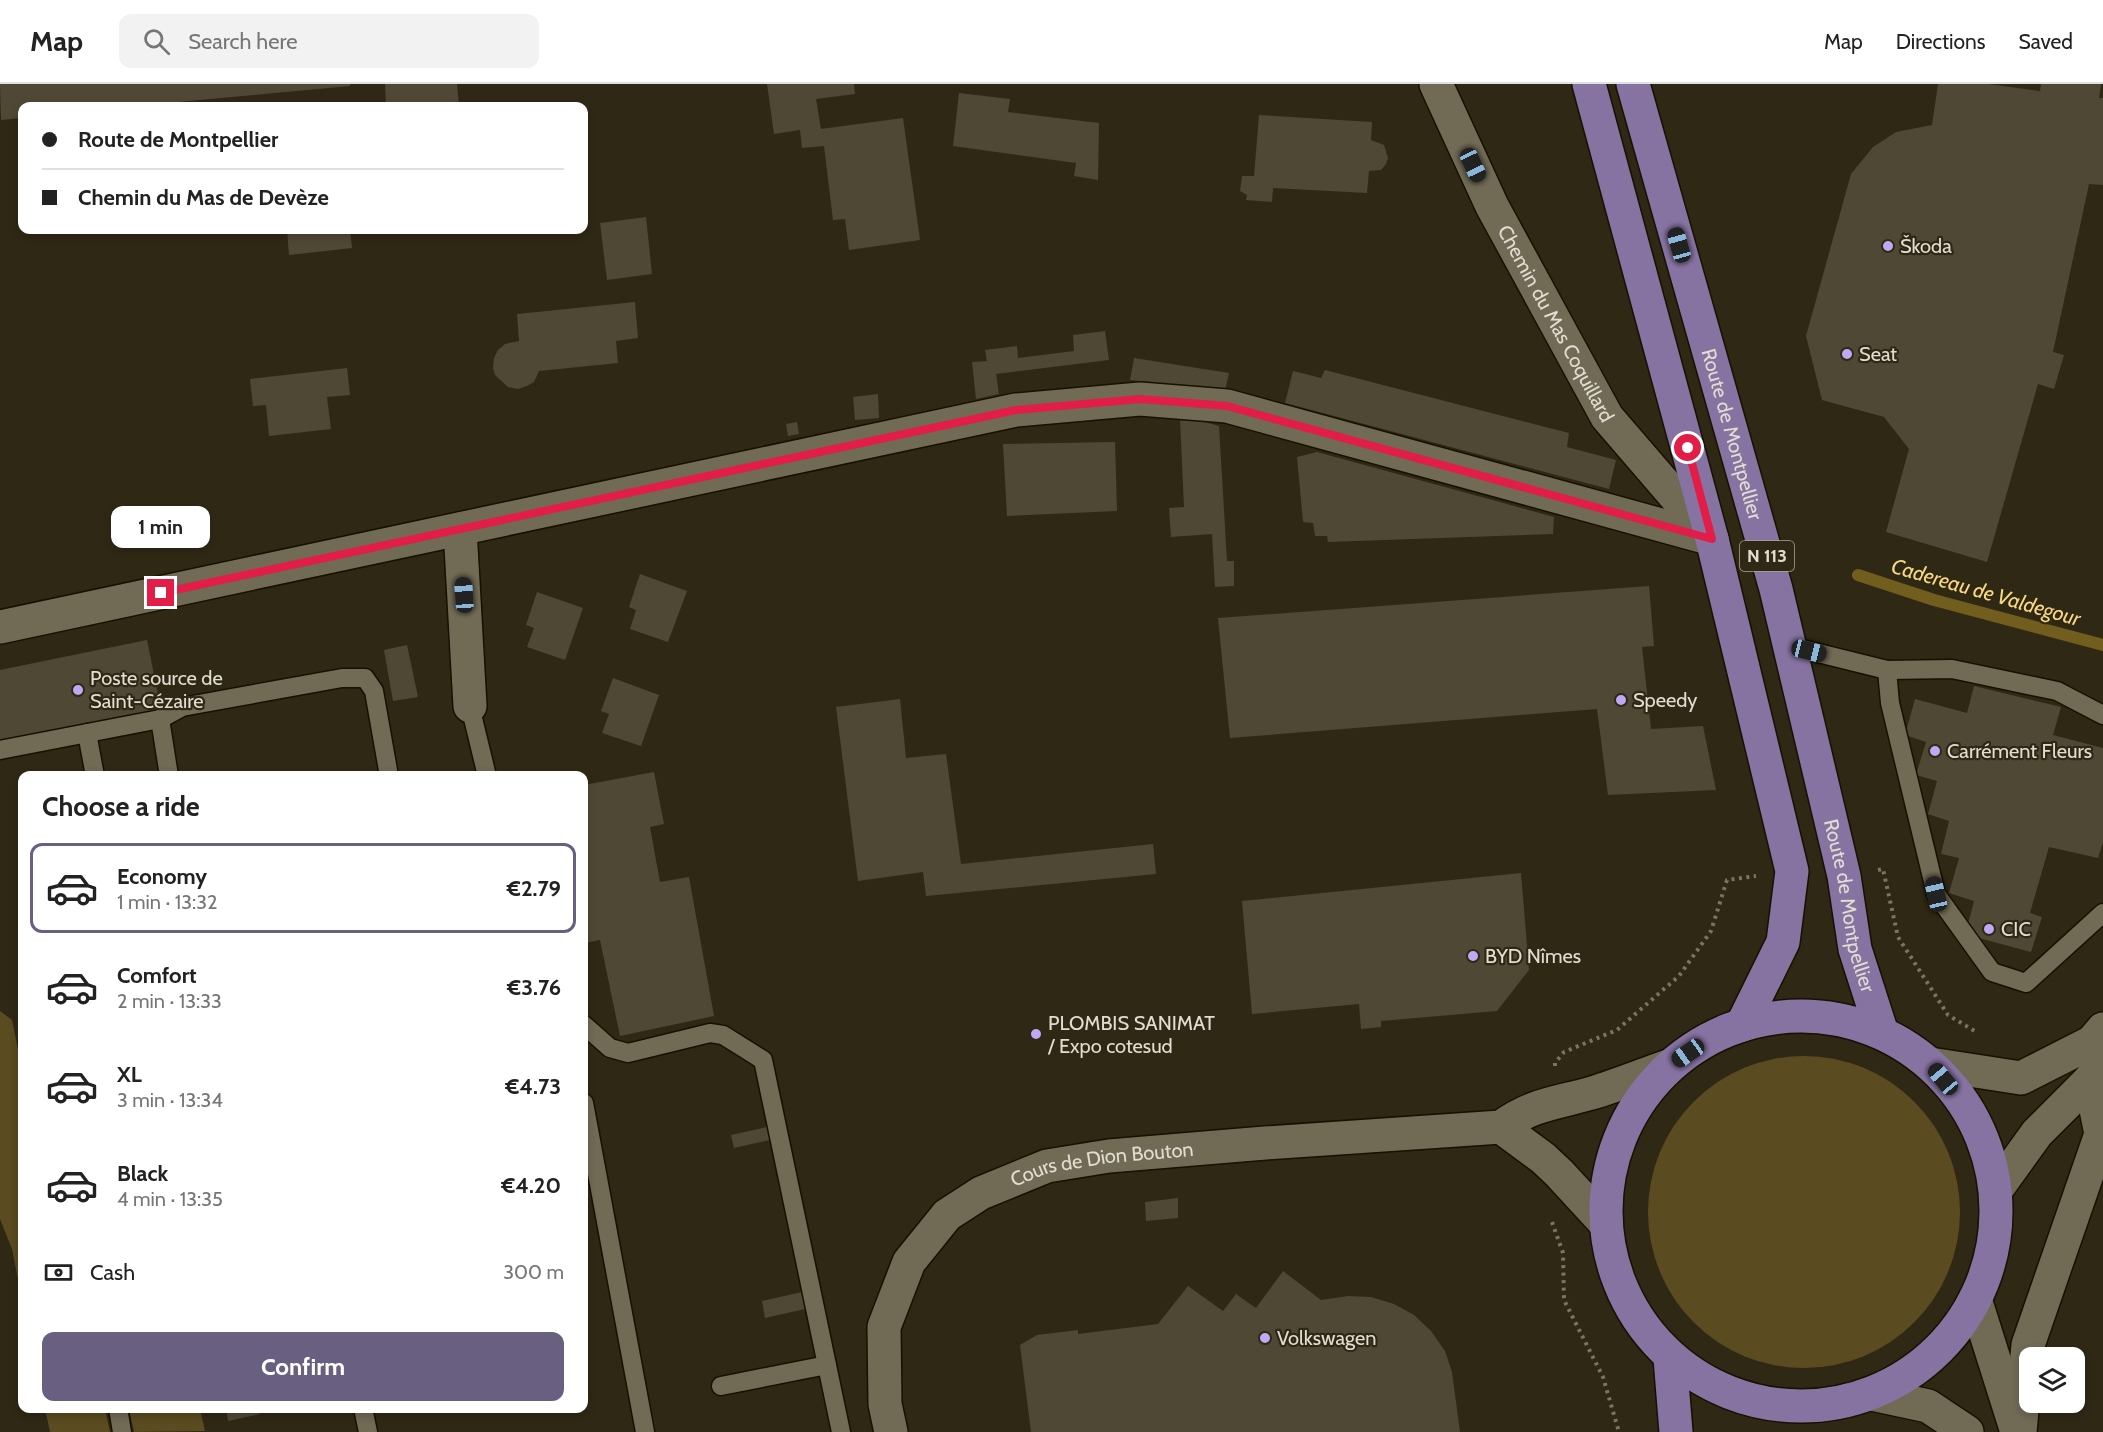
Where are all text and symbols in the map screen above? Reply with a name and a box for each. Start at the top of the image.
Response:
search box [119,14,539,68]
text: Map [30,24,83,58]
icon: search [140,25,173,58]
text: Search here [188,28,297,55]
text: Map [1824,29,1863,54]
text: Directions [1896,29,1985,54]
text: Saved [2018,29,2073,54]
text: Route de Montpellier [78,126,278,153]
car [1457,145,1489,185]
text: Chemin du Mas de Devèze [78,184,329,211]
street label: Chemin du Mas Coquillard [1493,221,1619,426]
car [1665,225,1693,265]
place label: Škoda [1900,234,1952,258]
marker: Škoda [1881,239,1895,253]
place label: Seat [1859,342,1897,366]
street label: Route de Montpellier [1697,346,1768,523]
marker: Seat [1840,347,1854,361]
route start [1674,434,1701,461]
callout: 1 min [112,506,210,548]
text: 1 min [138,515,183,539]
road number: N 113 [1740,541,1794,571]
water label: Cadereau de Valdegour [1889,553,2085,631]
car [454,576,474,614]
route end [147,579,174,606]
car [1789,638,1829,664]
place label: Poste source de Saint-Cézaire [90,666,223,713]
marker: Poste source de Saint-Cézaire [71,683,85,697]
place label: Speedy [1633,688,1697,712]
marker: Speedy [1614,693,1628,707]
place label: Carrément Fleurs [1947,739,2092,763]
marker: Carrément Fleurs [1928,744,1942,758]
text: Choose a ride [42,790,200,823]
street label: Route de Montpellier [1819,817,1880,996]
icon: car [45,861,99,915]
text: Economy [117,863,207,890]
car [1923,874,1949,914]
text: €2.79 [507,875,561,902]
text: 1 min · 13:32 [117,890,218,914]
place label: CIC [2001,917,2031,941]
marker: CIC [1982,922,1996,936]
place label: BYD Nîmes [1485,944,1581,968]
marker: BYD Nîmes [1466,949,1480,963]
icon: car [45,960,99,1014]
text: Comfort [117,962,196,989]
text: €3.76 [507,974,561,1001]
text: 2 min · 13:33 [117,989,222,1013]
place label: PLOMBIS SANIMAT / Expo cotesud [1047,1011,1215,1058]
marker: PLOMBIS SANIMAT / Expo cotesud [1029,1027,1043,1041]
car [1668,1035,1708,1071]
icon: car [45,1059,99,1113]
car [1925,1059,1961,1099]
text: XL [117,1061,142,1088]
text: €4.73 [505,1073,561,1100]
text: 3 min · 13:34 [117,1088,223,1112]
street label: Cours de Dion Bouton [1007,1137,1194,1192]
icon: car [45,1158,99,1212]
text: Black [117,1160,168,1187]
text: €4.20 [501,1172,561,1199]
text: 4 min · 13:35 [117,1187,223,1211]
icon: cash [42,1256,75,1289]
text: Cash [90,1259,135,1286]
text: 300 m [503,1260,564,1284]
place label: Volkswagen [1277,1326,1376,1350]
marker: Volkswagen [1258,1331,1272,1345]
button: Confirm [42,1332,564,1401]
map controls [2019,1347,2085,1413]
button: layers [2019,1347,2085,1413]

